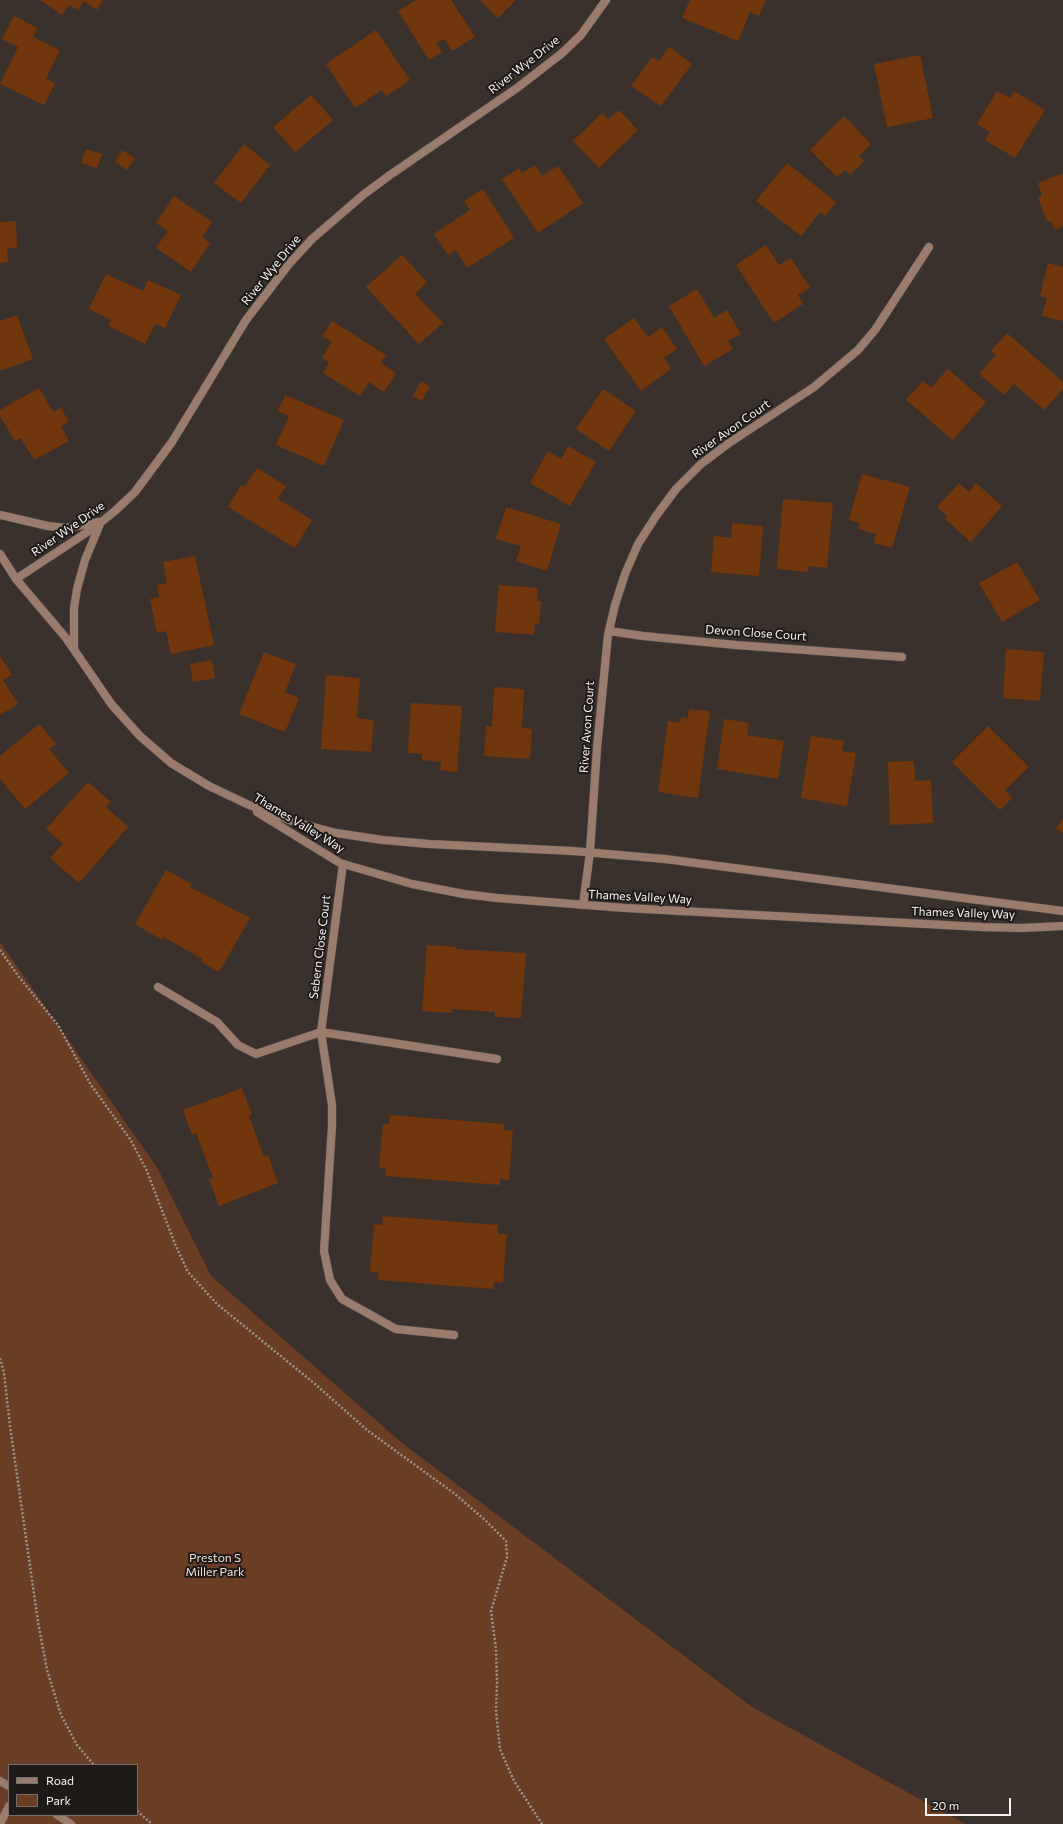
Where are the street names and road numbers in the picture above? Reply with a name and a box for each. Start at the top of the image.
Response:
street label: River Wye Drive [486,33,562,97]
street label: River Wye Drive [238,232,304,308]
street label: River Avon Court [689,397,773,461]
street label: River Wye Drive [29,498,107,560]
street label: Devon Close Court [705,622,807,644]
street label: River Avon Court [577,680,597,774]
street label: Thames Valley Way [251,790,347,856]
street label: Thames Valley Way [588,887,692,907]
street label: Sebern Close Court [306,894,334,1000]
street label: Thames Valley Way [911,904,1015,922]

